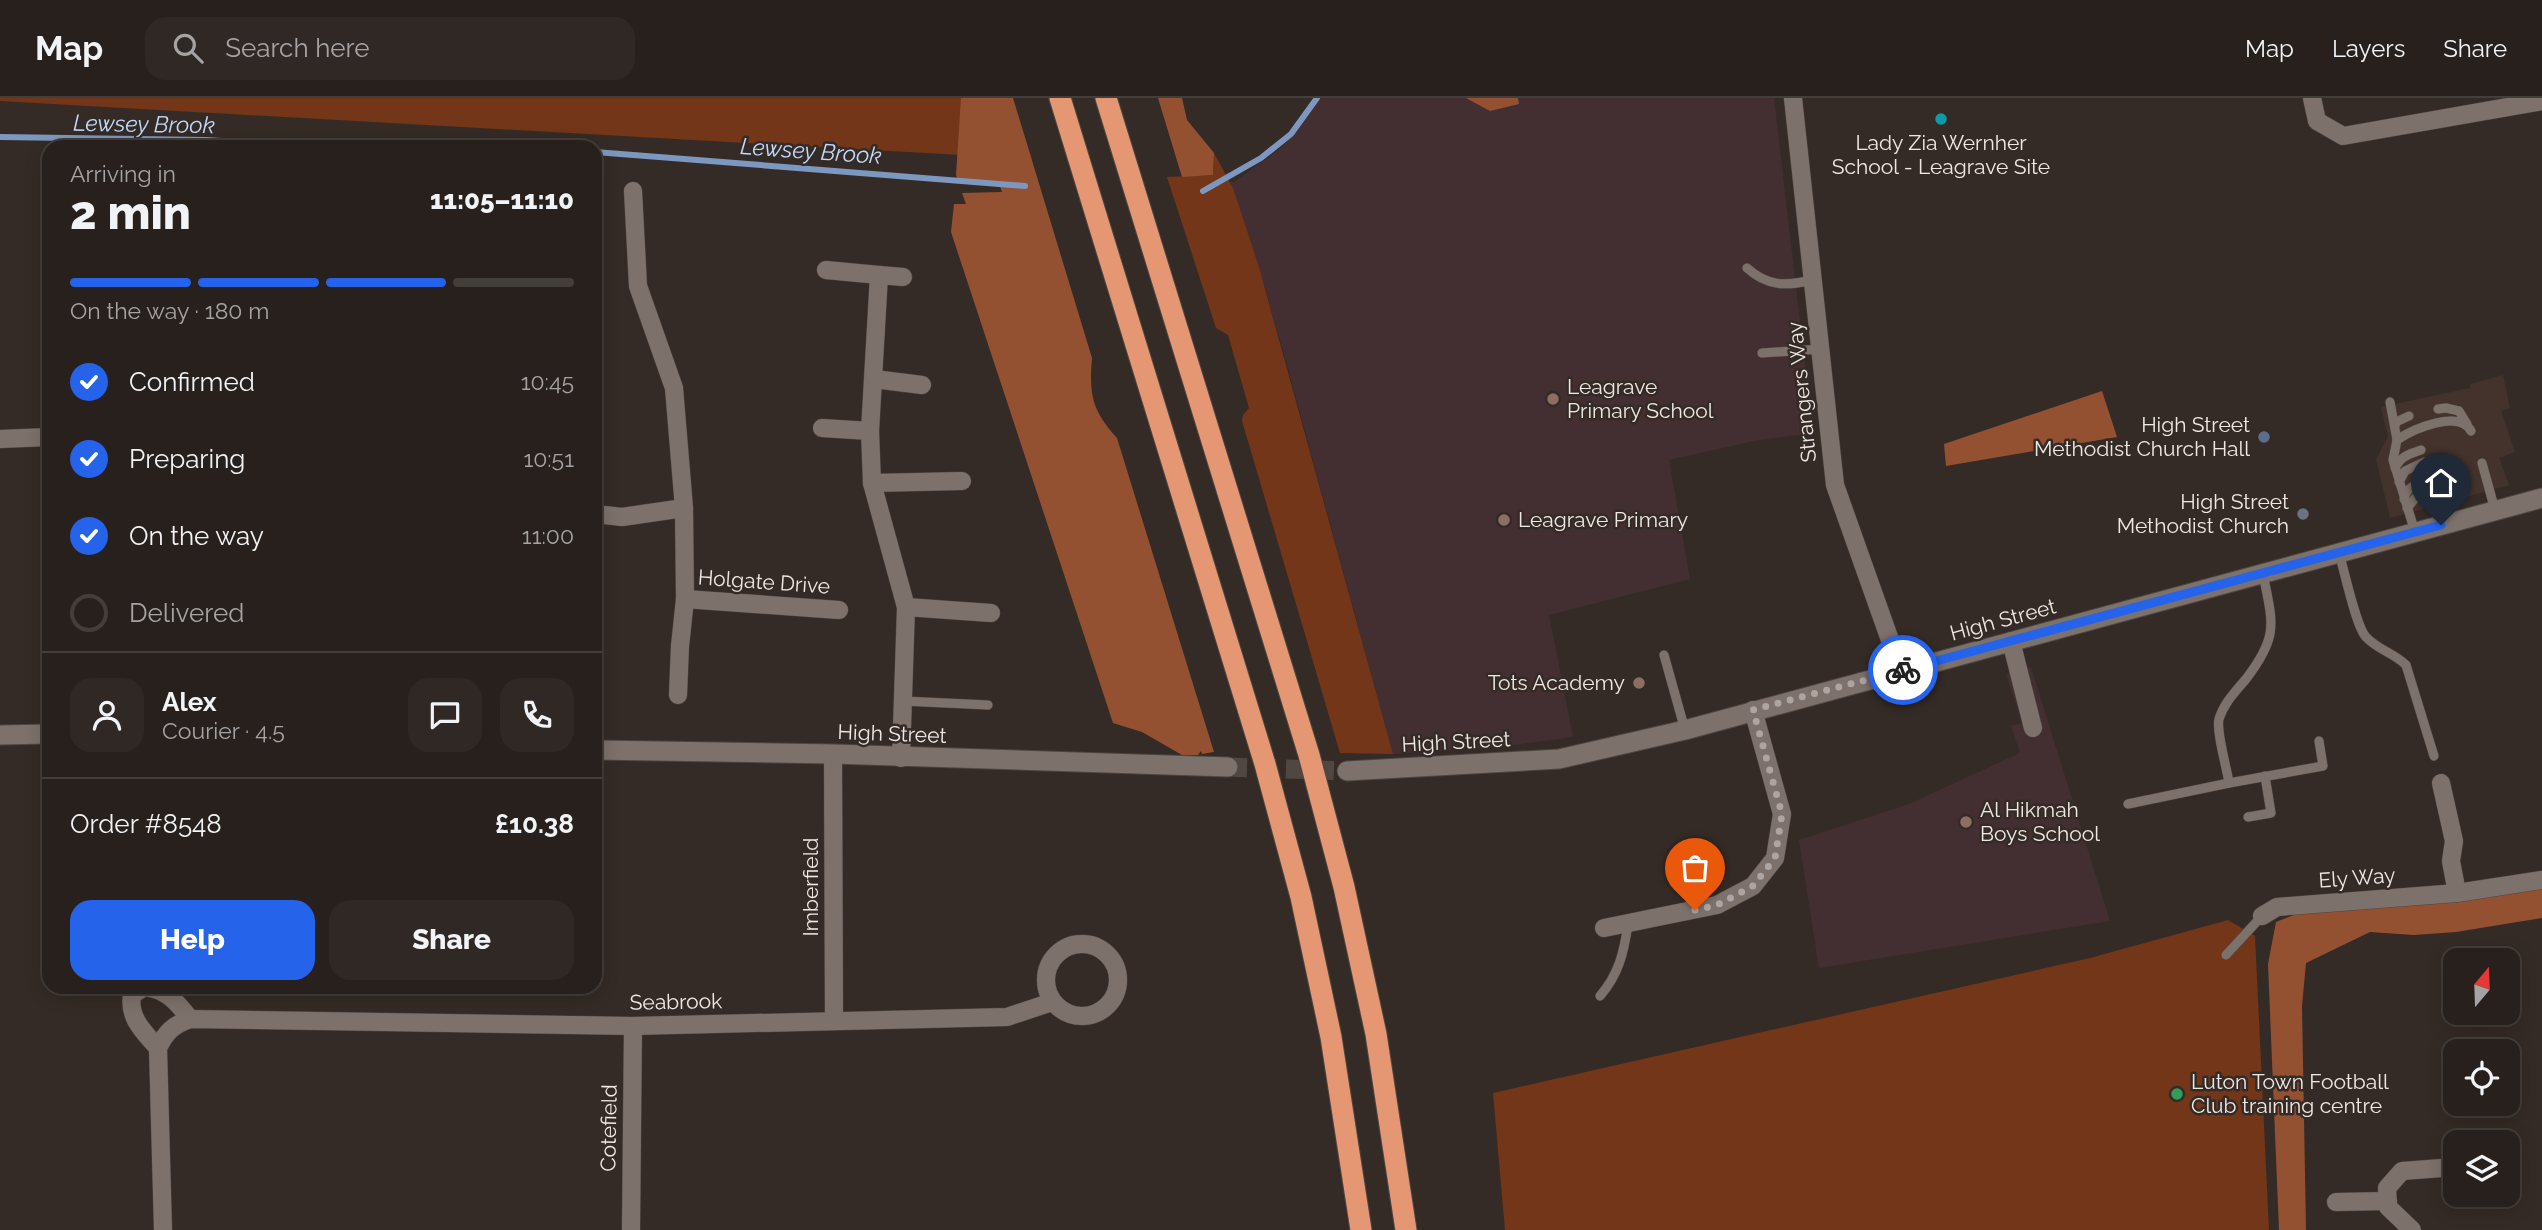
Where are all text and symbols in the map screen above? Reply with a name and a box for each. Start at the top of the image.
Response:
search box [145,17,635,80]
text: Map [35,29,103,68]
icon: search [169,29,207,67]
text: Search here [225,33,370,63]
text: Map [2245,34,2294,63]
text: Layers [2332,34,2405,63]
text: Share [2443,34,2507,63]
water label: Lewsey Brook [73,109,215,138]
marker: Lady Zia Wernher School - Leagrave Site [1933,111,1949,127]
place label: Lady Zia Wernher School - Leagrave Site [1832,130,2050,179]
water label: Lewsey Brook [739,132,883,169]
text: Arriving in [70,160,176,187]
text: 11:05–11:10 [430,185,574,215]
text: 2 min [70,186,191,240]
text: On the way · 180 m [70,297,269,324]
street label: Strangers Way [1782,320,1821,464]
icon: check [70,363,108,401]
text: Confirmed [129,367,255,397]
text: 10:45 [521,368,574,395]
place label: Leagrave Primary School [1567,374,1714,423]
marker: Leagrave Primary School [1545,391,1561,407]
place label: High Street Methodist Church Hall [2034,412,2250,461]
marker: High Street Methodist Church Hall [2256,429,2272,445]
icon: check [70,440,108,478]
text: Preparing [129,444,245,474]
text: 10:51 [523,445,574,472]
pin [2411,453,2471,525]
icon: home [2422,464,2460,502]
place label: High Street Methodist Church [2117,489,2289,538]
marker: High Street Methodist Church [2295,506,2311,522]
place label: Leagrave Primary [1518,507,1688,532]
marker: Leagrave Primary [1496,512,1512,528]
icon: check [70,517,108,555]
text: On the way [129,521,264,551]
text: 11:00 [522,522,574,549]
street label: Holgate Drive [697,564,831,599]
street label: High Street [1947,593,2059,646]
text: Delivered [129,598,244,628]
courier [1868,635,1938,705]
icon: bike [1884,651,1922,689]
place label: Tots Academy [1488,670,1625,695]
marker: Tots Academy [1631,675,1647,691]
button: person [70,678,144,752]
button: chat [408,678,482,752]
button: phone [500,678,574,752]
text: Alex [162,687,217,717]
text: Courier · 4.5 [162,717,285,744]
street label: High Street [837,719,947,748]
street label: High Street [1401,726,1511,757]
place label: Al Hikmah Boys School [1980,797,2100,846]
text: Order #8548 [70,809,222,839]
text: £10.38 [495,809,574,839]
marker: Al Hikmah Boys School [1958,814,1974,830]
street label: Imberfield [798,838,823,936]
pin [1665,838,1725,910]
icon: bag [1676,849,1714,887]
street label: Ely Way [2318,862,2396,893]
button: Help [70,900,315,980]
button: Share [329,900,574,980]
north arrow [2443,948,2520,1026]
map controls [2443,948,2520,1207]
street label: Seabrook [629,988,723,1015]
button: locate [2443,1039,2520,1116]
place label: Luton Town Football Club training centre [2191,1069,2389,1118]
street label: Cotefield [595,1084,622,1172]
marker: Luton Town Football Club training centre [2169,1086,2185,1102]
button: layers [2443,1130,2520,1207]

